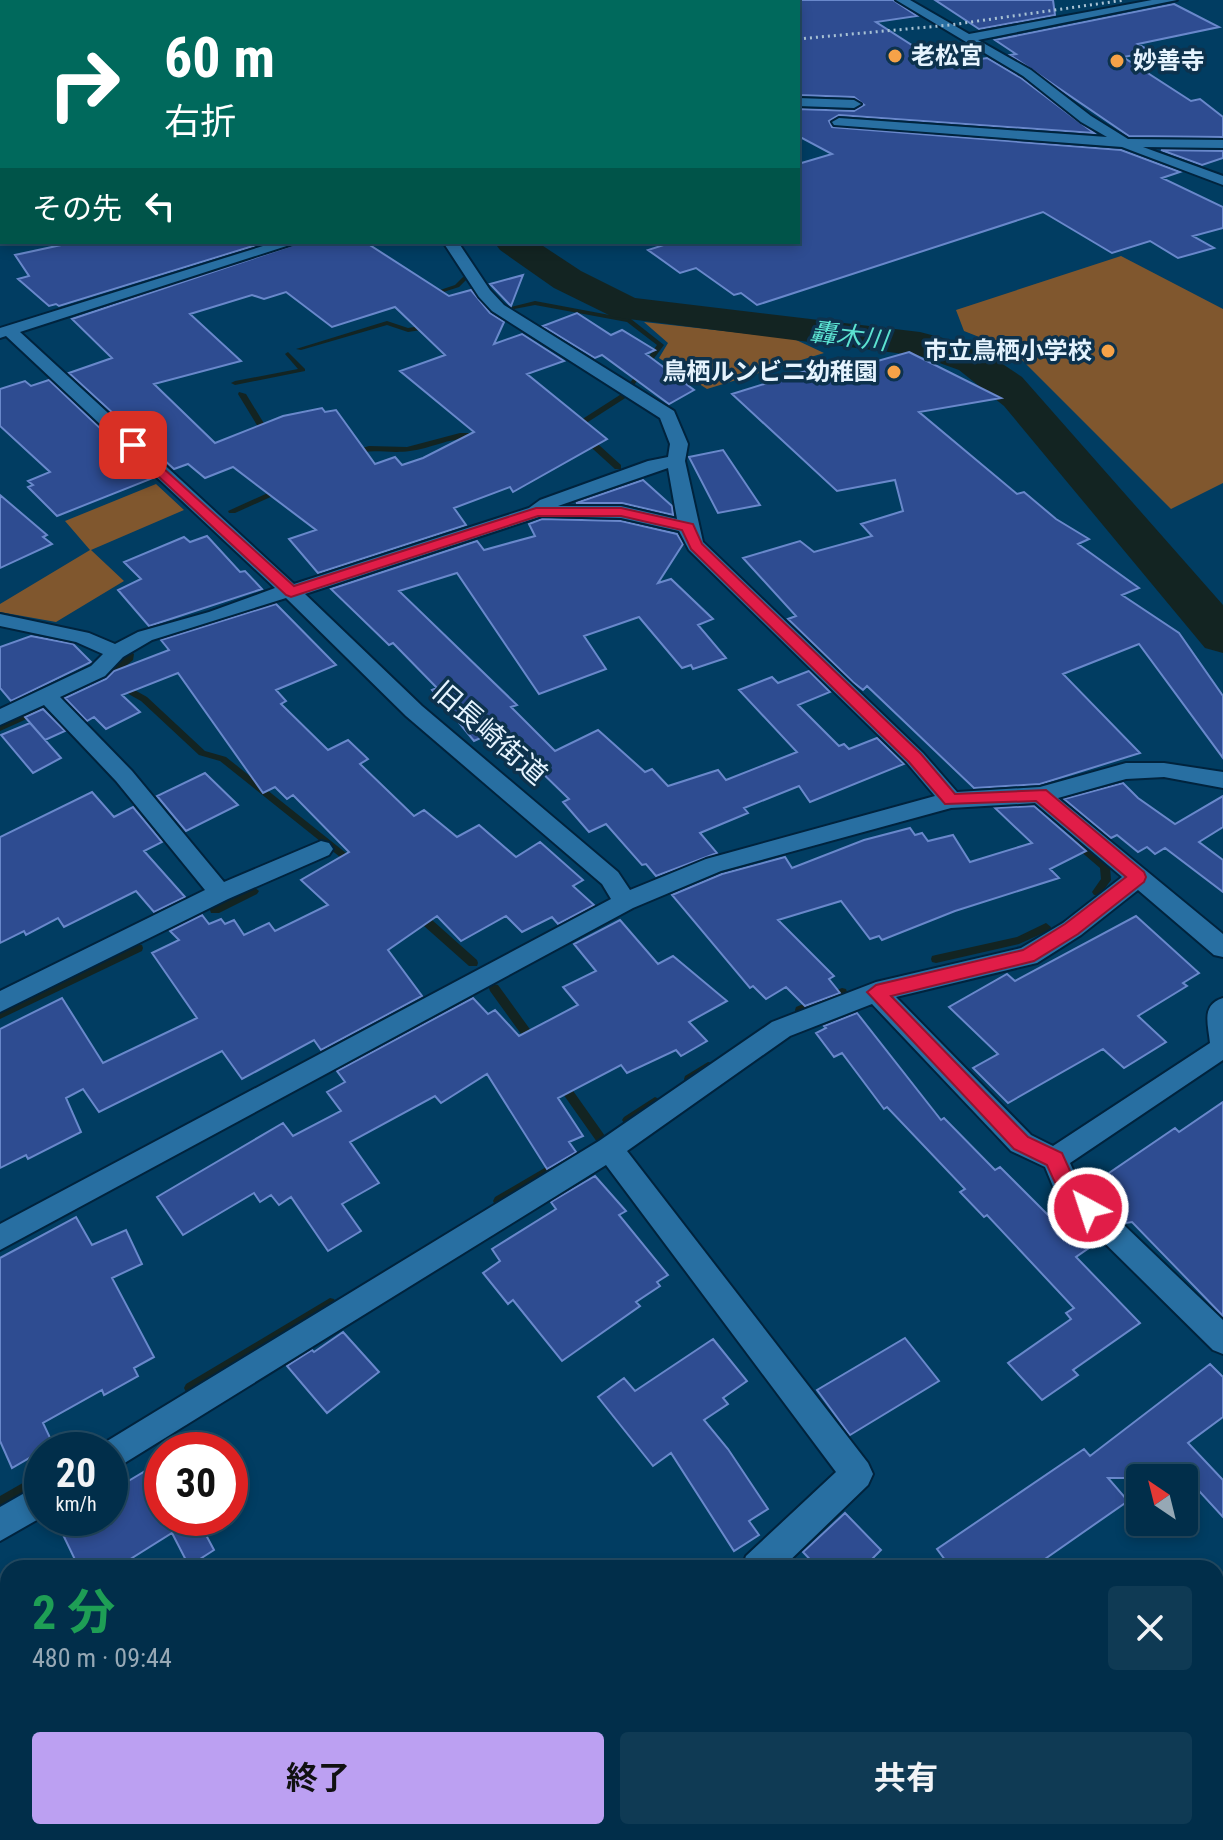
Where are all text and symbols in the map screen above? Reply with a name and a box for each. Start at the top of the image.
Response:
text: 60 m [164,25,275,91]
icon: right [32,32,136,136]
place label: 老松宮 [911,42,983,70]
marker: 老松宮 [886,47,904,65]
place label: 妙善寺 [1133,47,1205,75]
marker: 妙善寺 [1108,52,1126,70]
text: 右折 [164,101,236,143]
icon: left [138,184,182,228]
text: その先 [32,191,122,226]
water label: 轟木川 [808,316,893,356]
place label: 市立鳥栖小学校 [924,337,1092,365]
marker: 市立鳥栖小学校 [1099,342,1117,360]
place label: 鳥栖ルンビニ幼稚園 [662,358,878,386]
marker: 鳥栖ルンビニ幼稚園 [885,363,903,381]
pin [99,411,167,479]
icon: arrive [111,423,155,467]
street label: 旧長崎街道 [426,675,554,791]
position arrow [1046,1166,1130,1250]
speed limit sign: 30 [144,1432,248,1536]
text: 20 [56,1450,96,1497]
north arrow [1126,1464,1198,1536]
map controls [1126,1464,1198,1536]
text: km/h [55,1492,97,1516]
text: 2 分 [32,1584,115,1641]
button: close [1108,1586,1192,1670]
text: 480 m · 09:44 [32,1643,172,1673]
button: 終了 [32,1732,604,1824]
button: 共有 [620,1732,1192,1824]

